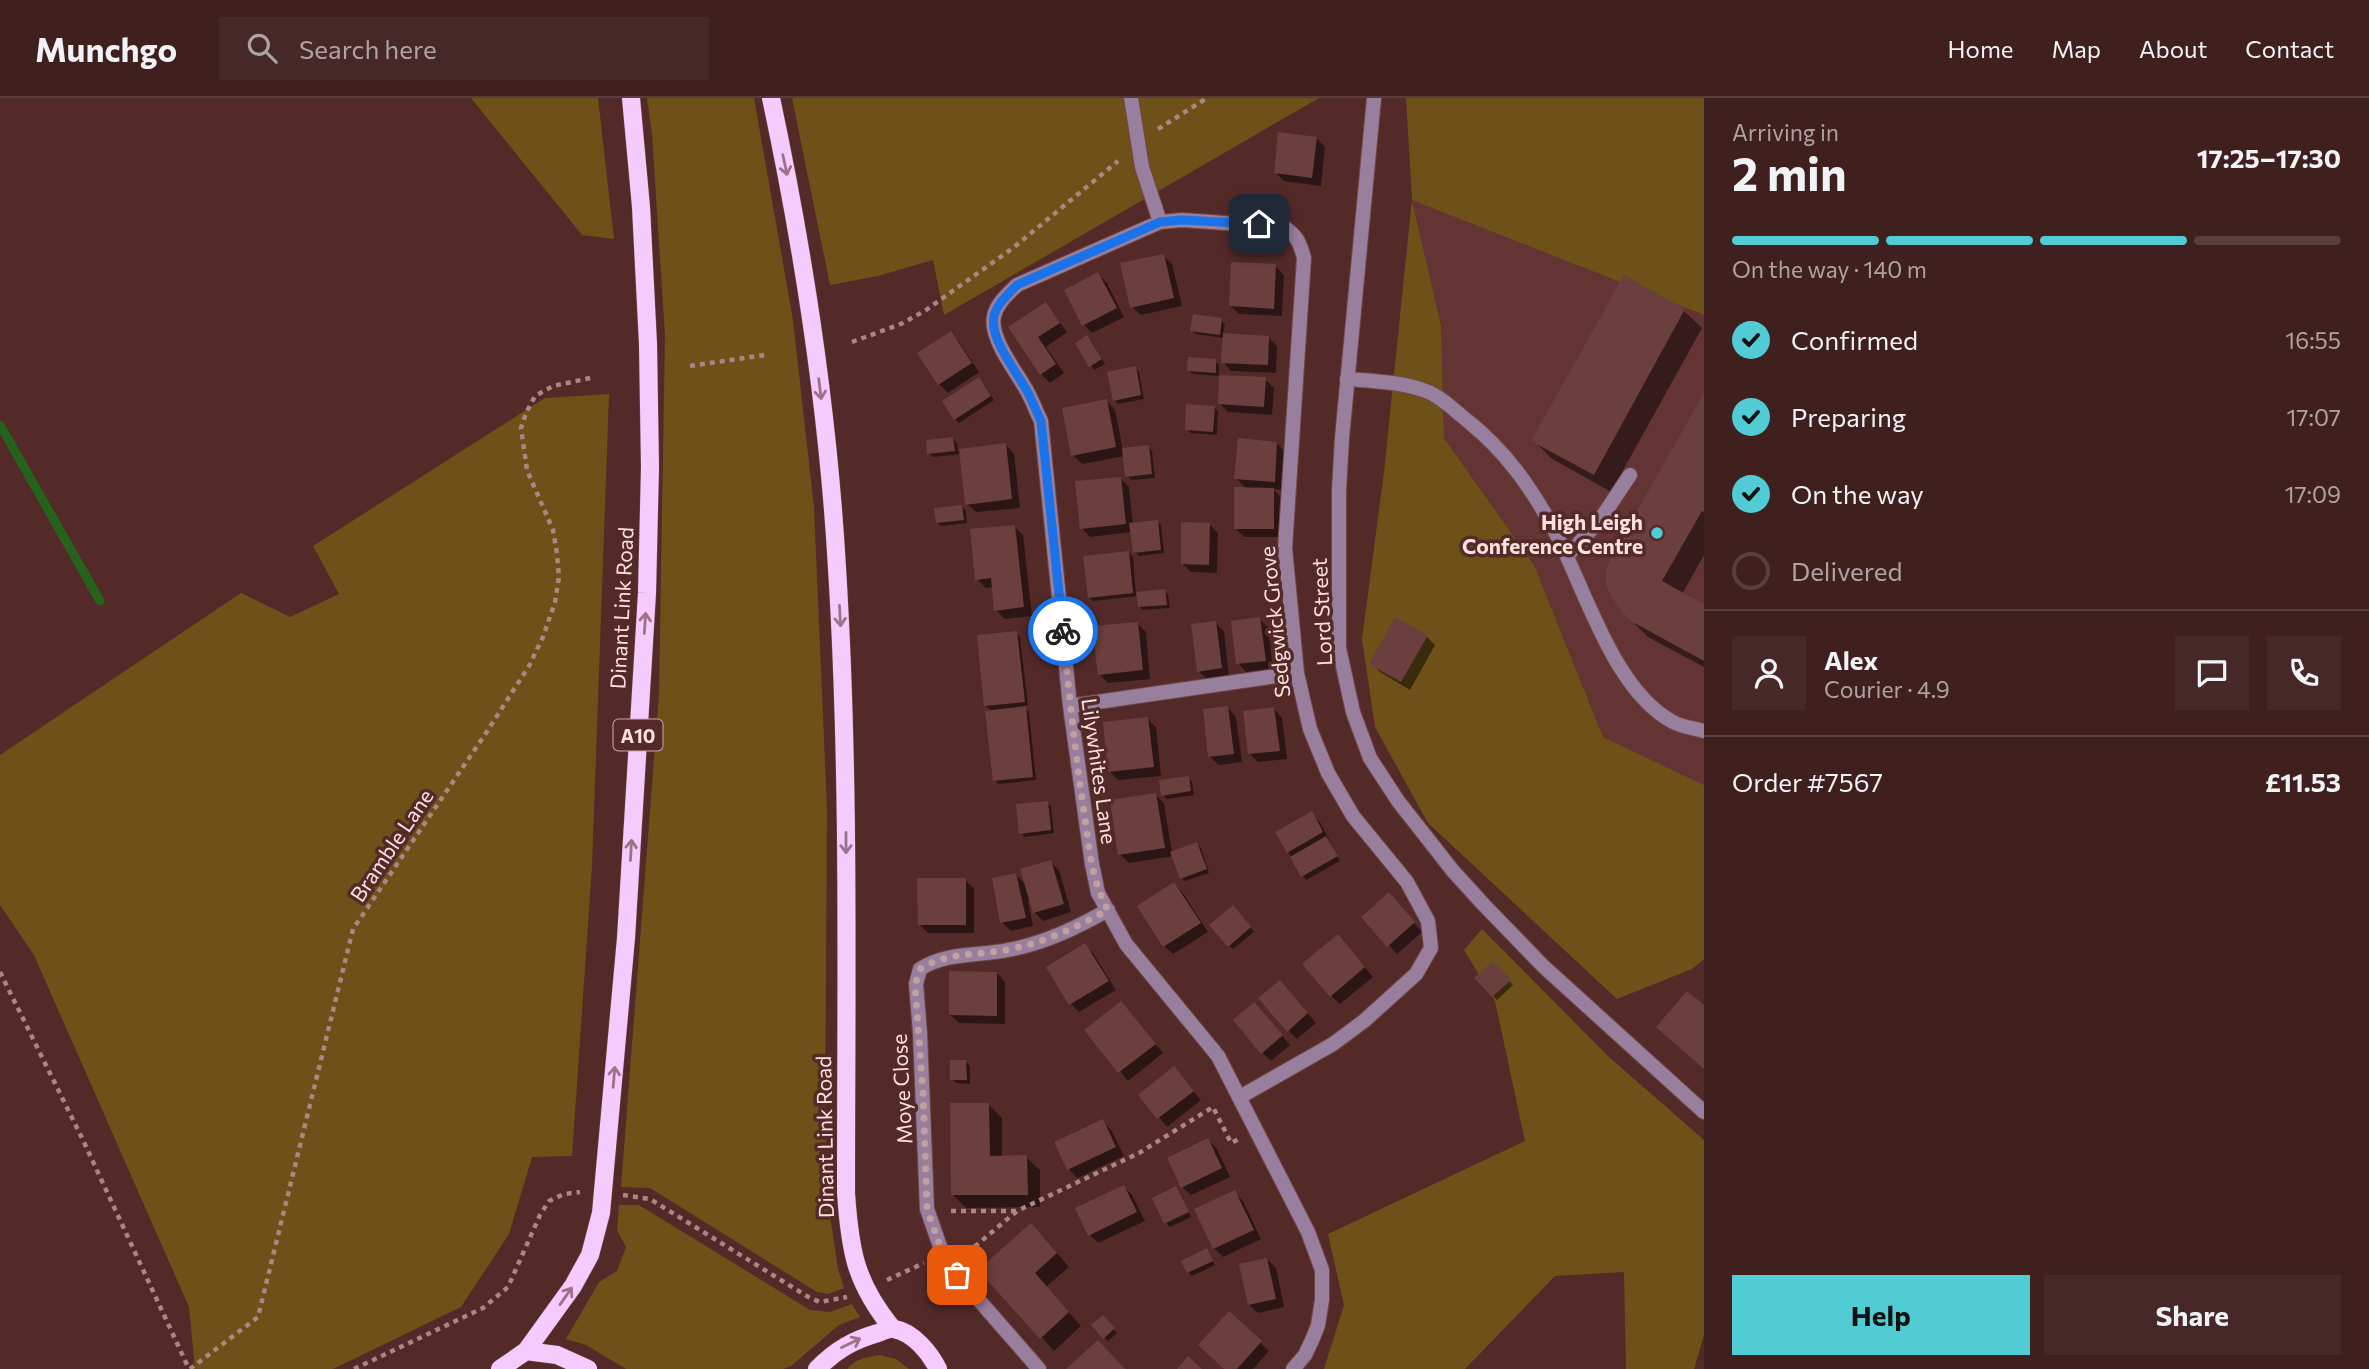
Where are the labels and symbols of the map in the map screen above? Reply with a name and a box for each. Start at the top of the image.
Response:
one-way arrow [779,153,793,176]
pin [1229,194,1289,254]
one-way arrow [814,378,827,400]
place label: High Leigh Conference Centre [1462,509,1643,558]
marker: High Leigh Conference Centre [1649,525,1665,541]
street label: Dinant Link Road [604,526,638,690]
street label: Sedgwick Grove [1254,545,1294,699]
street label: Lord Street [1306,557,1336,667]
courier [1028,596,1098,666]
one-way arrow [833,604,846,627]
one-way arrow [639,612,652,635]
street label: Lilywhites Lane [1077,696,1123,846]
road number: A10 [614,720,662,750]
street label: Bramble Lane [344,784,438,906]
one-way arrow [839,832,853,855]
one-way arrow [625,839,638,862]
street label: Moye Close [886,1033,916,1145]
street label: Dinant Link Road [810,1056,838,1218]
one-way arrow [608,1066,621,1089]
pin [927,1245,987,1305]
one-way arrow [559,1287,573,1306]
one-way arrow [840,1336,861,1349]

